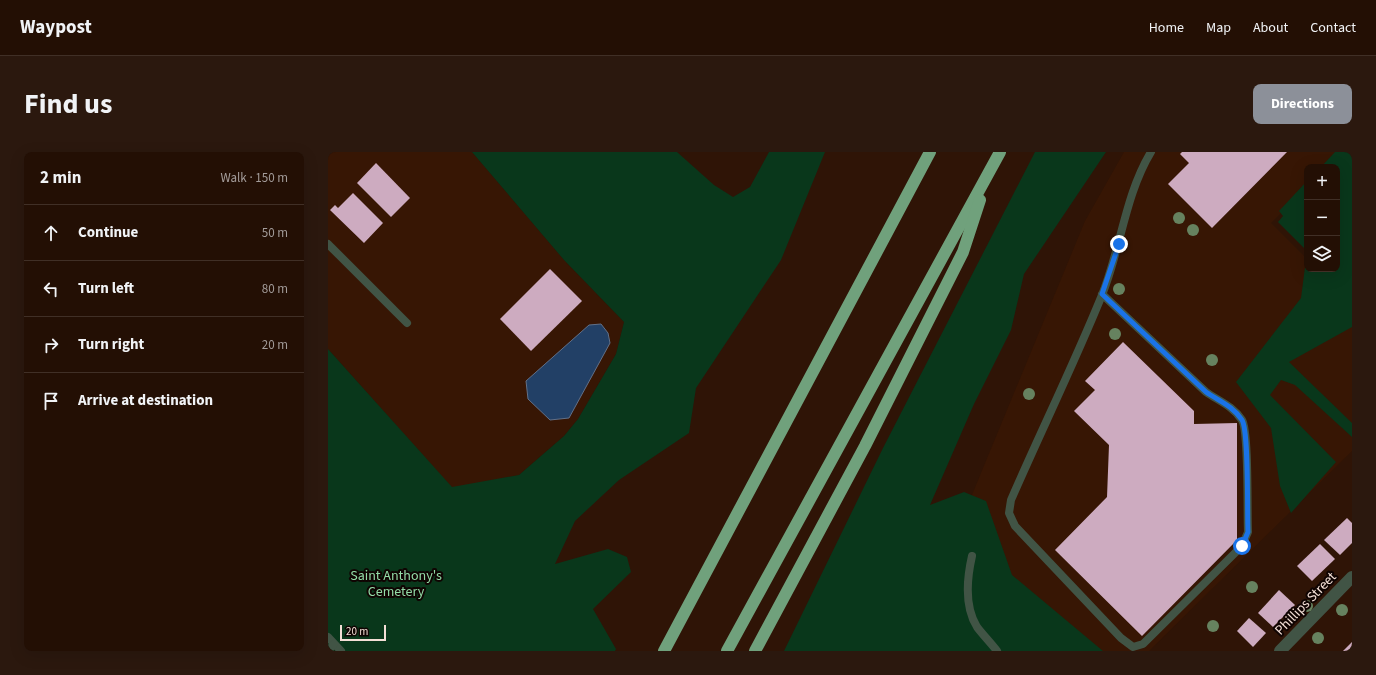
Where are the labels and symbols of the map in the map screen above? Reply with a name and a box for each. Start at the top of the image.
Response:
route end [1110,235,1128,253]
route start [1233,537,1251,555]
park label: Saint Anthony's Cemetery [350,566,442,602]
street label: Phillips Street [1270,567,1341,640]
scale bar [340,623,386,642]

